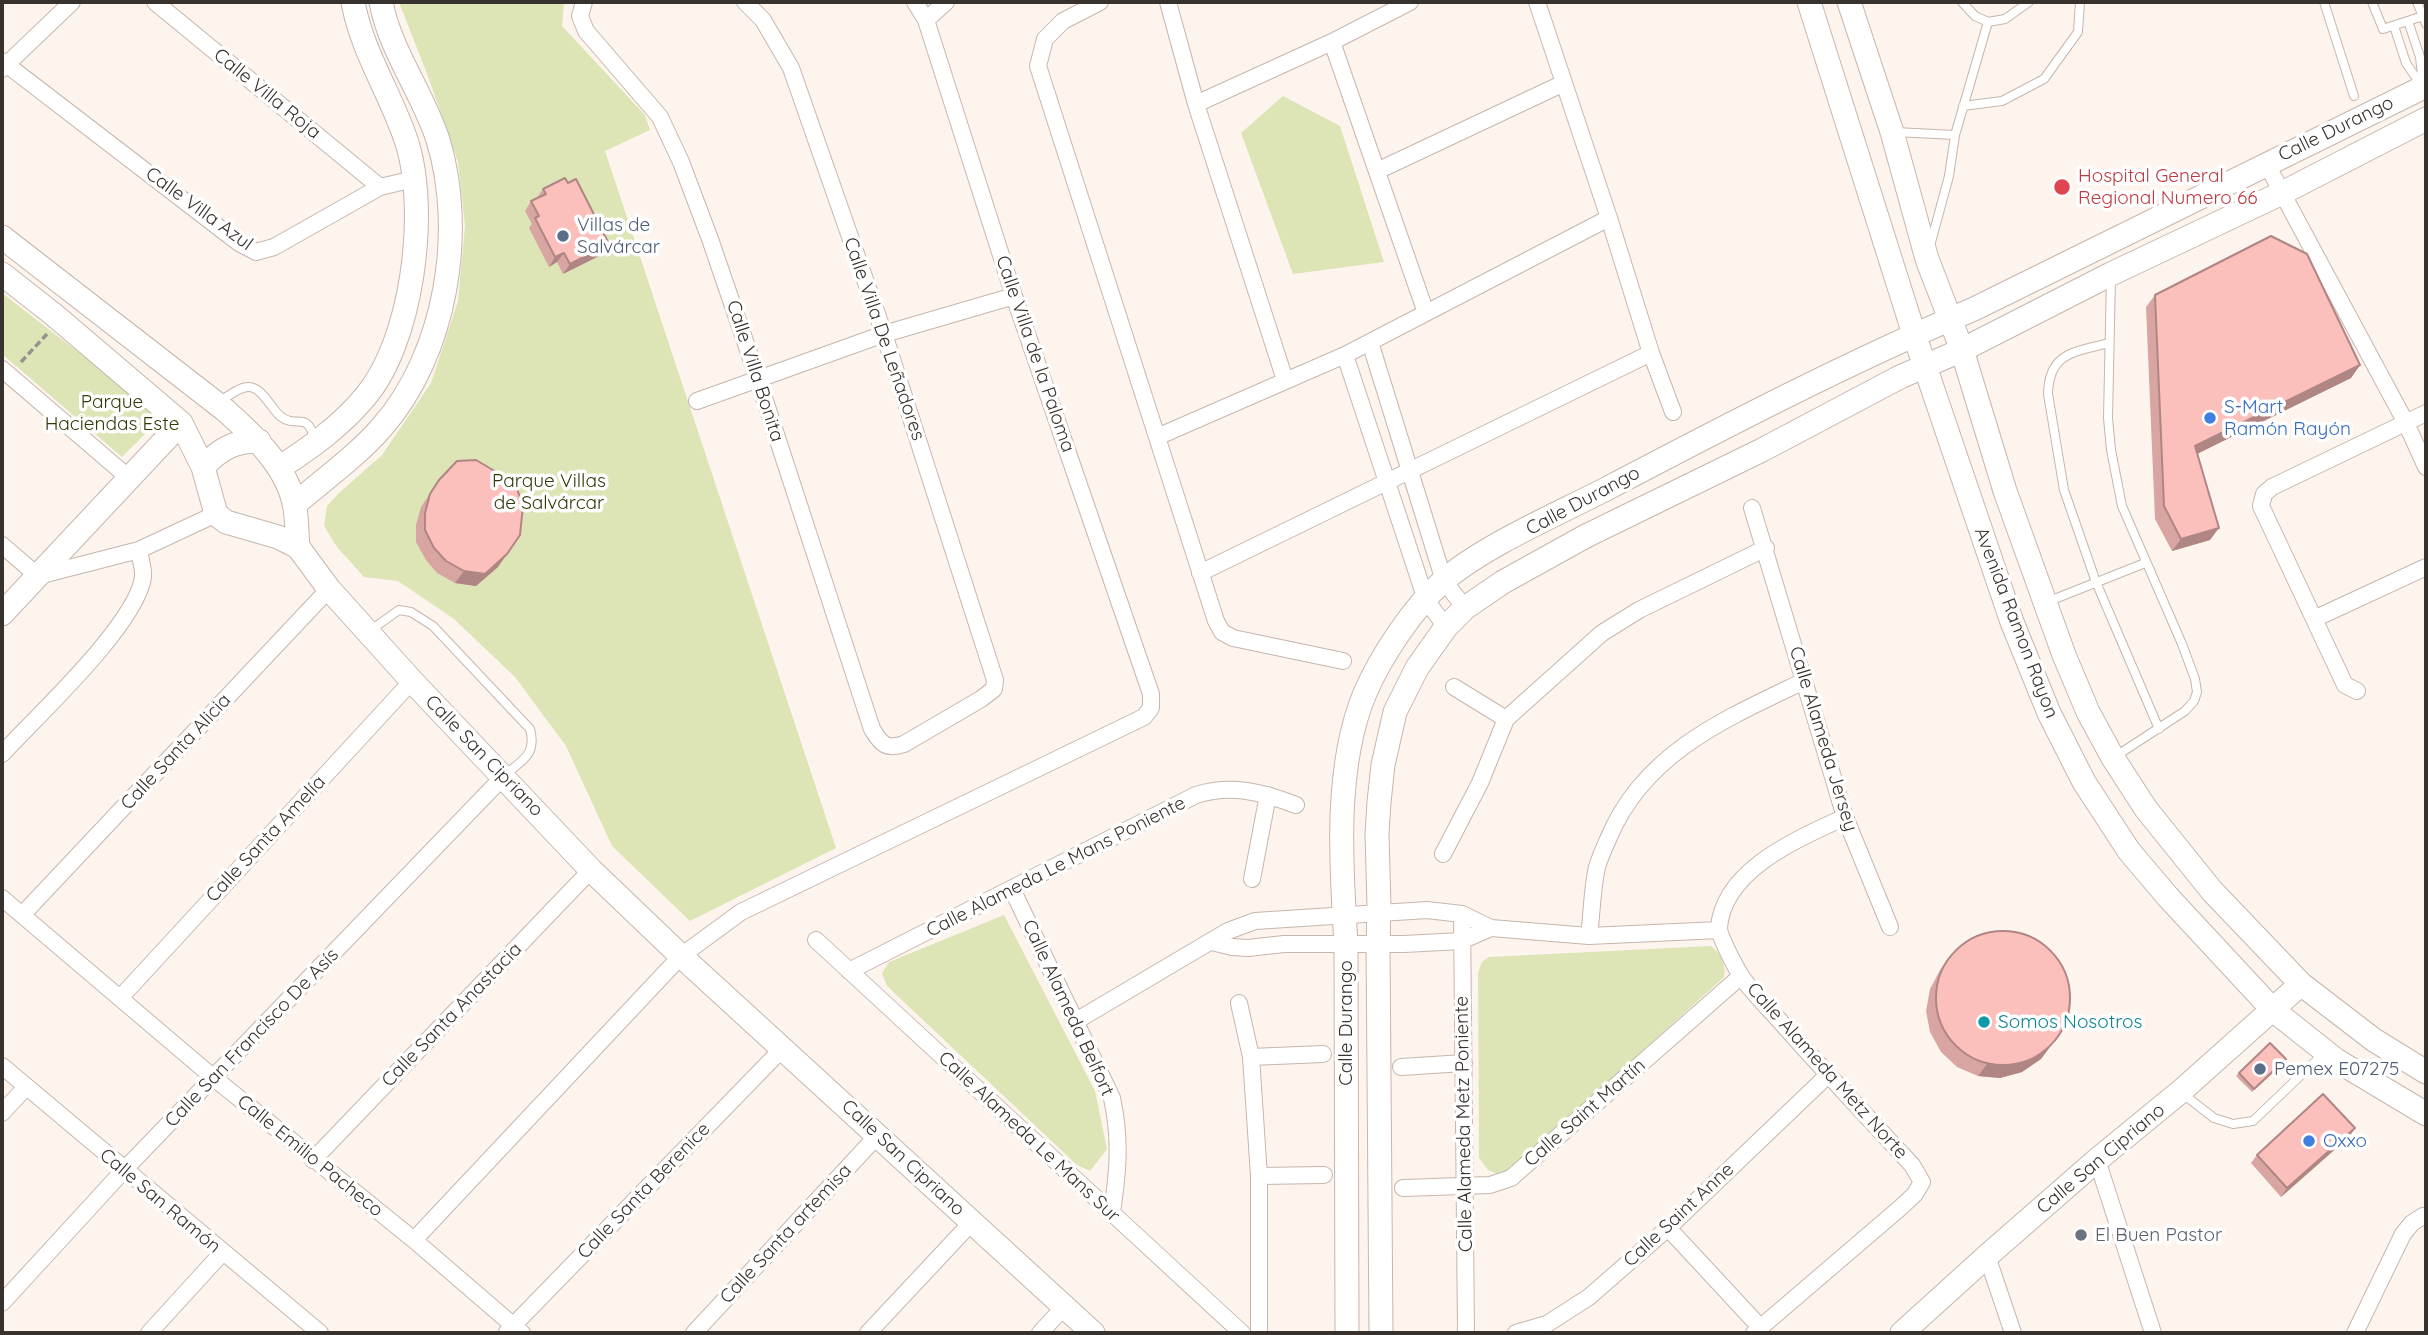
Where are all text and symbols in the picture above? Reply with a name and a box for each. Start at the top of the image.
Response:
street label: Calle Villa Roja [209,44,325,144]
street label: Calle Durango [2275,91,2397,167]
street label: Calle Villa Azul [141,162,257,256]
place label: Hospital General Regional Numero 66 [2078,165,2257,209]
marker: Hospital General Regional Numero 66 [2052,177,2072,197]
place label: Villas de Salvárcar [577,214,660,258]
marker: Villas de Salvárcar [555,228,571,244]
street label: Calle Villa De Leñadores [839,235,929,443]
street label: Calle Villa de la Paloma [991,253,1079,455]
street label: Calle Villa Bonita [721,297,789,445]
park label: Parque Haciendas Este [45,391,179,435]
place label: S-Mart Ramón Rayón [2224,396,2351,440]
marker: S-Mart Ramón Rayón [2202,410,2218,426]
street label: Calle Durango [1522,461,1644,541]
park label: Parque Villas de Salvárcar [492,470,606,514]
street label: Avenida Ramon Rayon [1969,524,2063,722]
street label: Calle Alameda Jersey [1784,644,1862,834]
street label: Calle Santa Alicia [116,689,236,815]
street label: Calle San Cipriano [420,690,548,822]
street label: Calle Santa Amelía [201,771,331,907]
street label: Calle Alameda Le Mans Poniente [923,792,1189,942]
street label: Calle Alameda Belfort [1017,916,1119,1100]
street label: Calle Santa Anastacia [377,938,527,1092]
street label: Calle San Francisco De Asís [160,944,344,1132]
street label: Calle Durango [1335,960,1357,1086]
street label: Calle Alameda Metz Norte [1742,978,1912,1164]
street label: Calle Alameda Metz Poniente [1450,996,1478,1252]
place label: Somos Nosotros [1998,1011,2142,1033]
marker: Somos Nosotros [1976,1014,1992,1030]
street label: Calle Alameda Le Mans Sur [933,1047,1125,1227]
street label: Calle Saint Martín [1520,1054,1650,1172]
place label: Pemex E07275 [2274,1058,2399,1080]
marker: Pemex E07275 [2252,1061,2268,1077]
street label: Calle Emilio Pacheco [232,1090,388,1222]
street label: Calle San Cipriano [837,1095,969,1221]
street label: Calle San Cipriano [2032,1099,2170,1219]
street label: Calle Santa Berenice [573,1118,715,1264]
place label: Oxxo [2323,1130,2367,1152]
marker: Oxxo [2301,1133,2317,1149]
street label: Calle San Ramón [95,1144,225,1258]
street label: Calle Saint Anne [1619,1158,1739,1272]
street label: Calle Santa artemisa [715,1159,857,1309]
place label: El Buen Pastor [2095,1224,2222,1246]
marker: El Buen Pastor [2073,1227,2089,1243]

